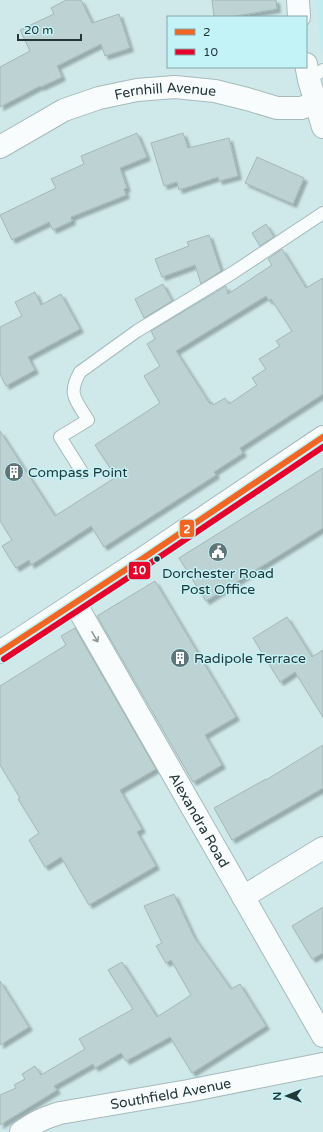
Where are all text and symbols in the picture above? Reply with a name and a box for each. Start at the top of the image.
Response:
scale bar [18,16,81,42]
legend [167,16,307,68]
text: 20 m [24,23,53,37]
text: 2 [203,25,211,39]
text: 10 [203,45,219,59]
street label: Fernhill Avenue [113,79,217,104]
building icon: Compass Point [3,461,25,483]
place label: Compass Point [28,464,128,481]
line badge: 2 [179,519,195,538]
text: 2 [184,523,191,536]
public building icon: Dorchester Road Post Office [207,541,229,563]
unlabelled marker [152,554,162,564]
line badge: 10 [128,561,151,580]
text: 10 [132,564,146,577]
place label: Dorchester Road Post Office [162,565,274,598]
one-way arrow [91,631,99,643]
building icon: Radipole Terrace [169,647,191,669]
place label: Radipole Terrace [194,650,306,667]
street label: Alexandra Road [165,770,233,871]
street label: Southfield Avenue [109,1075,233,1113]
north arrow [267,1076,307,1116]
text: N [271,1092,284,1101]

